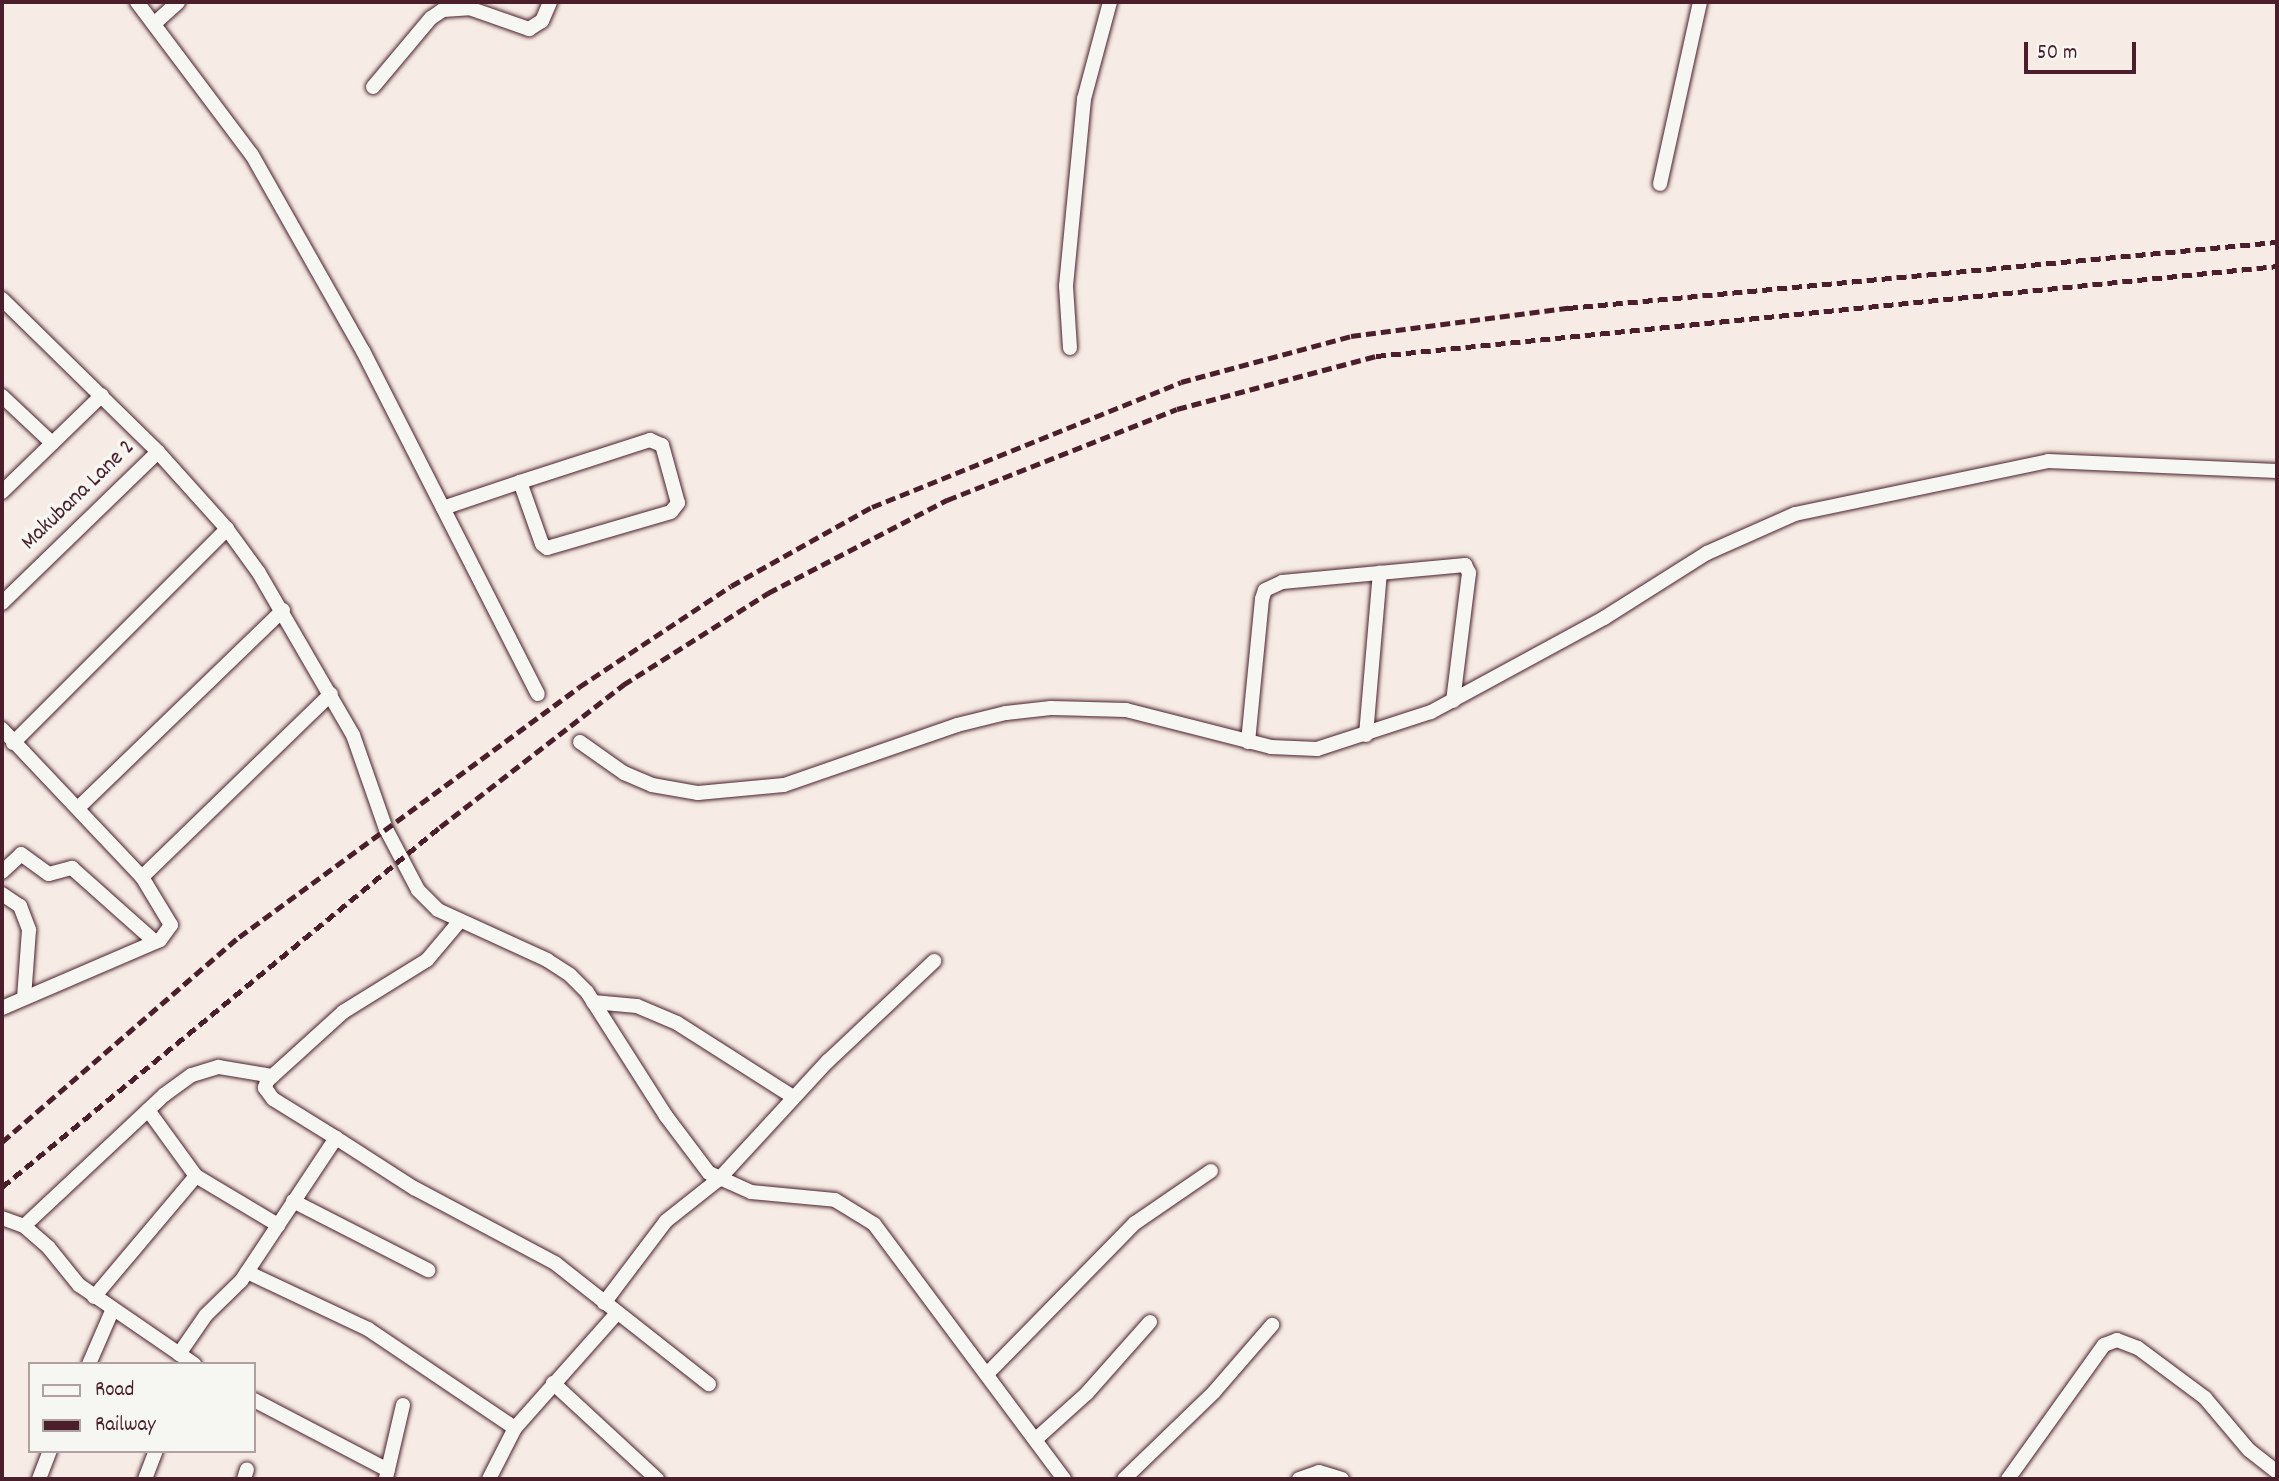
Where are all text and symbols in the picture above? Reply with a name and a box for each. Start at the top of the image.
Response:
scale bar [2027,28,2139,72]
text: 50 m [2037,39,2077,69]
street label: Makubana Lane 2 [16,435,142,557]
legend [28,1362,256,1453]
text: Road [95,1376,134,1406]
text: Railway [95,1411,156,1441]

